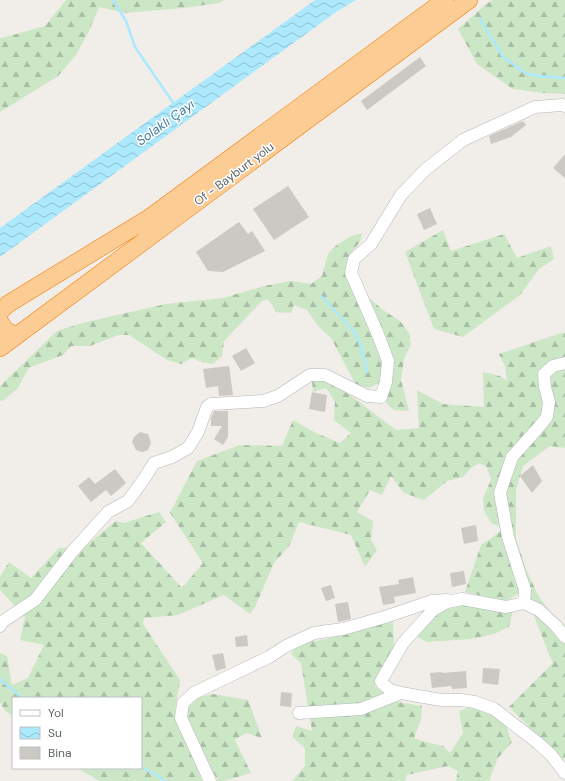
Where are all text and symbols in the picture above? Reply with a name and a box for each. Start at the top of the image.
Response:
water label: Solaklı Çayı [133,96,198,149]
street label: Of - Bayburt yolu [191,139,277,209]
legend [12,697,142,769]
text: Yol [48,705,64,721]
text: Su [48,725,62,741]
text: Bina [48,745,72,761]

